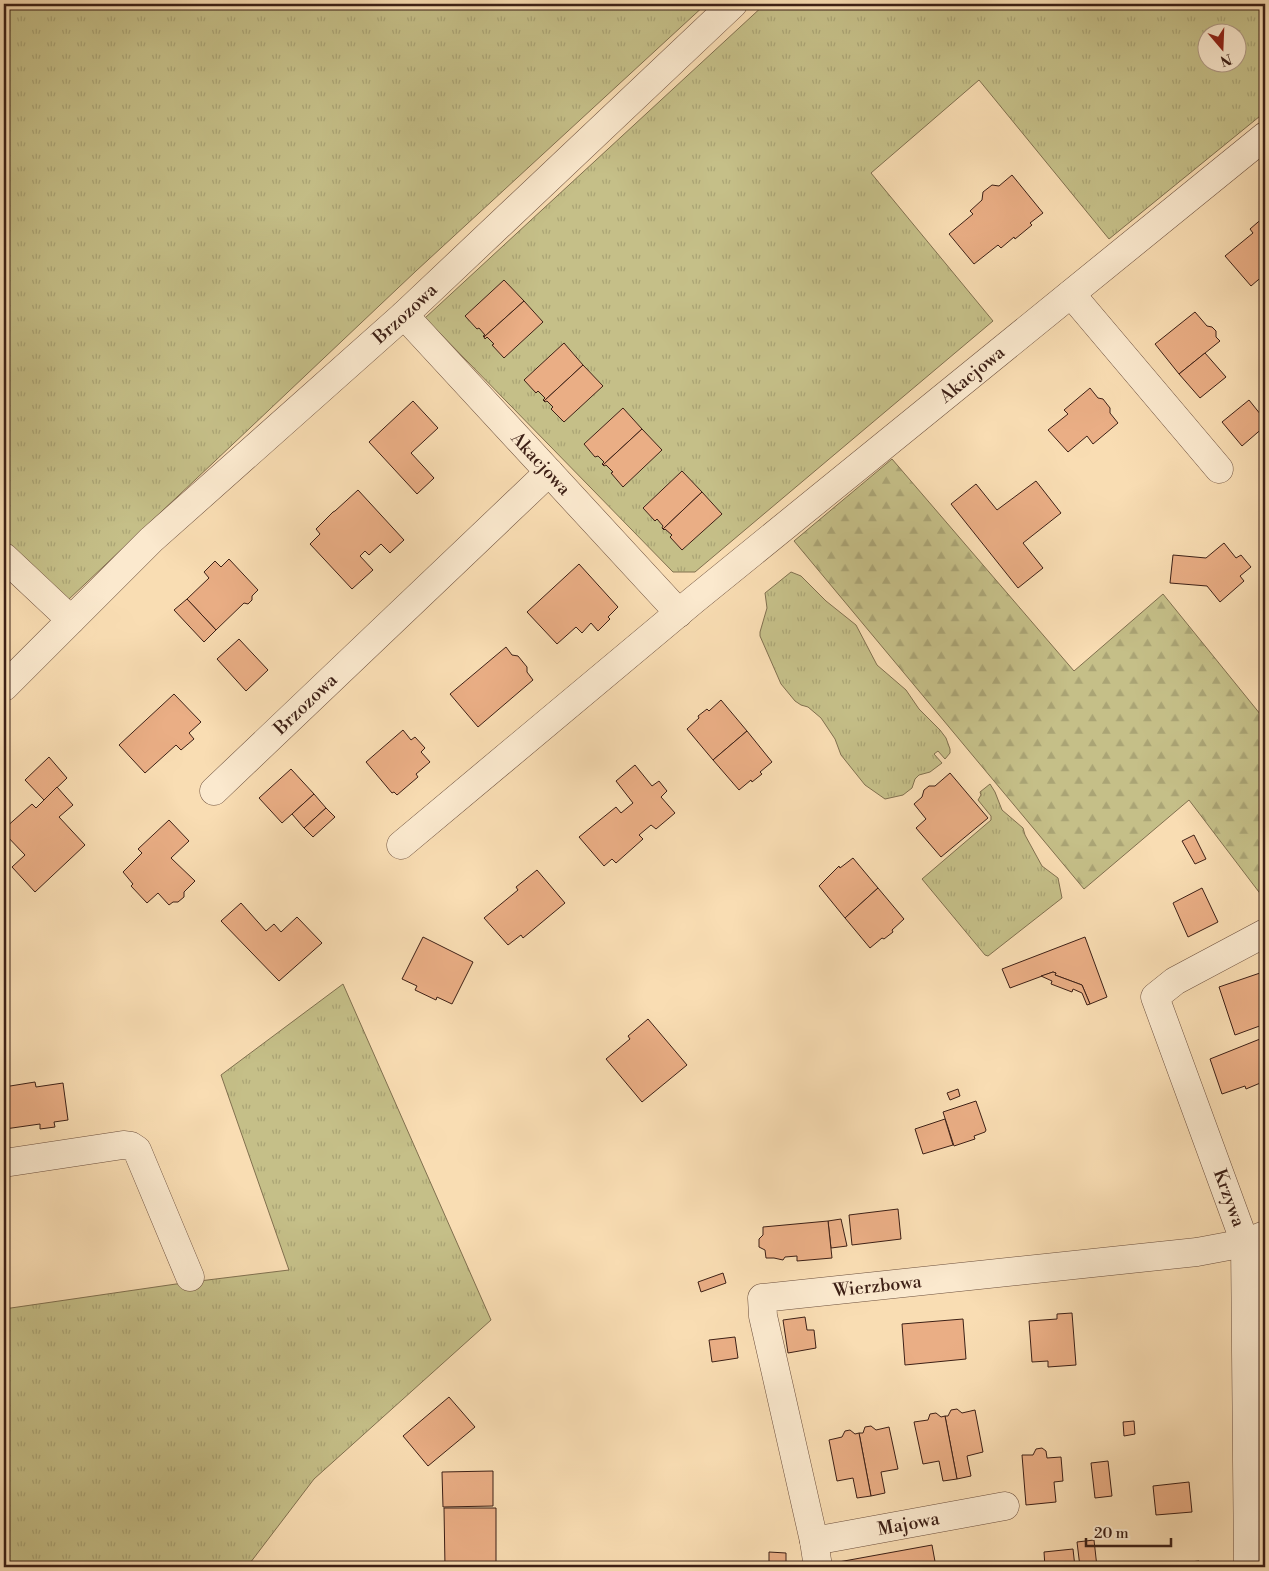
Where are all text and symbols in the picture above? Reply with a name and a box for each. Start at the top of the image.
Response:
north arrow [1196,22,1246,72]
text: N [1218,49,1234,70]
street label: Brzozowa [367,278,442,350]
street label: Akacjowa [934,340,1010,408]
street label: Akacjowa [505,426,576,501]
street label: Brzozowa [268,668,343,740]
street label: Krzywa [1208,1166,1250,1231]
street label: Wierzbowa [831,1270,924,1302]
street label: Majowa [876,1507,942,1541]
scale bar [1086,1516,1172,1548]
text: 20 m [1094,1524,1129,1543]

